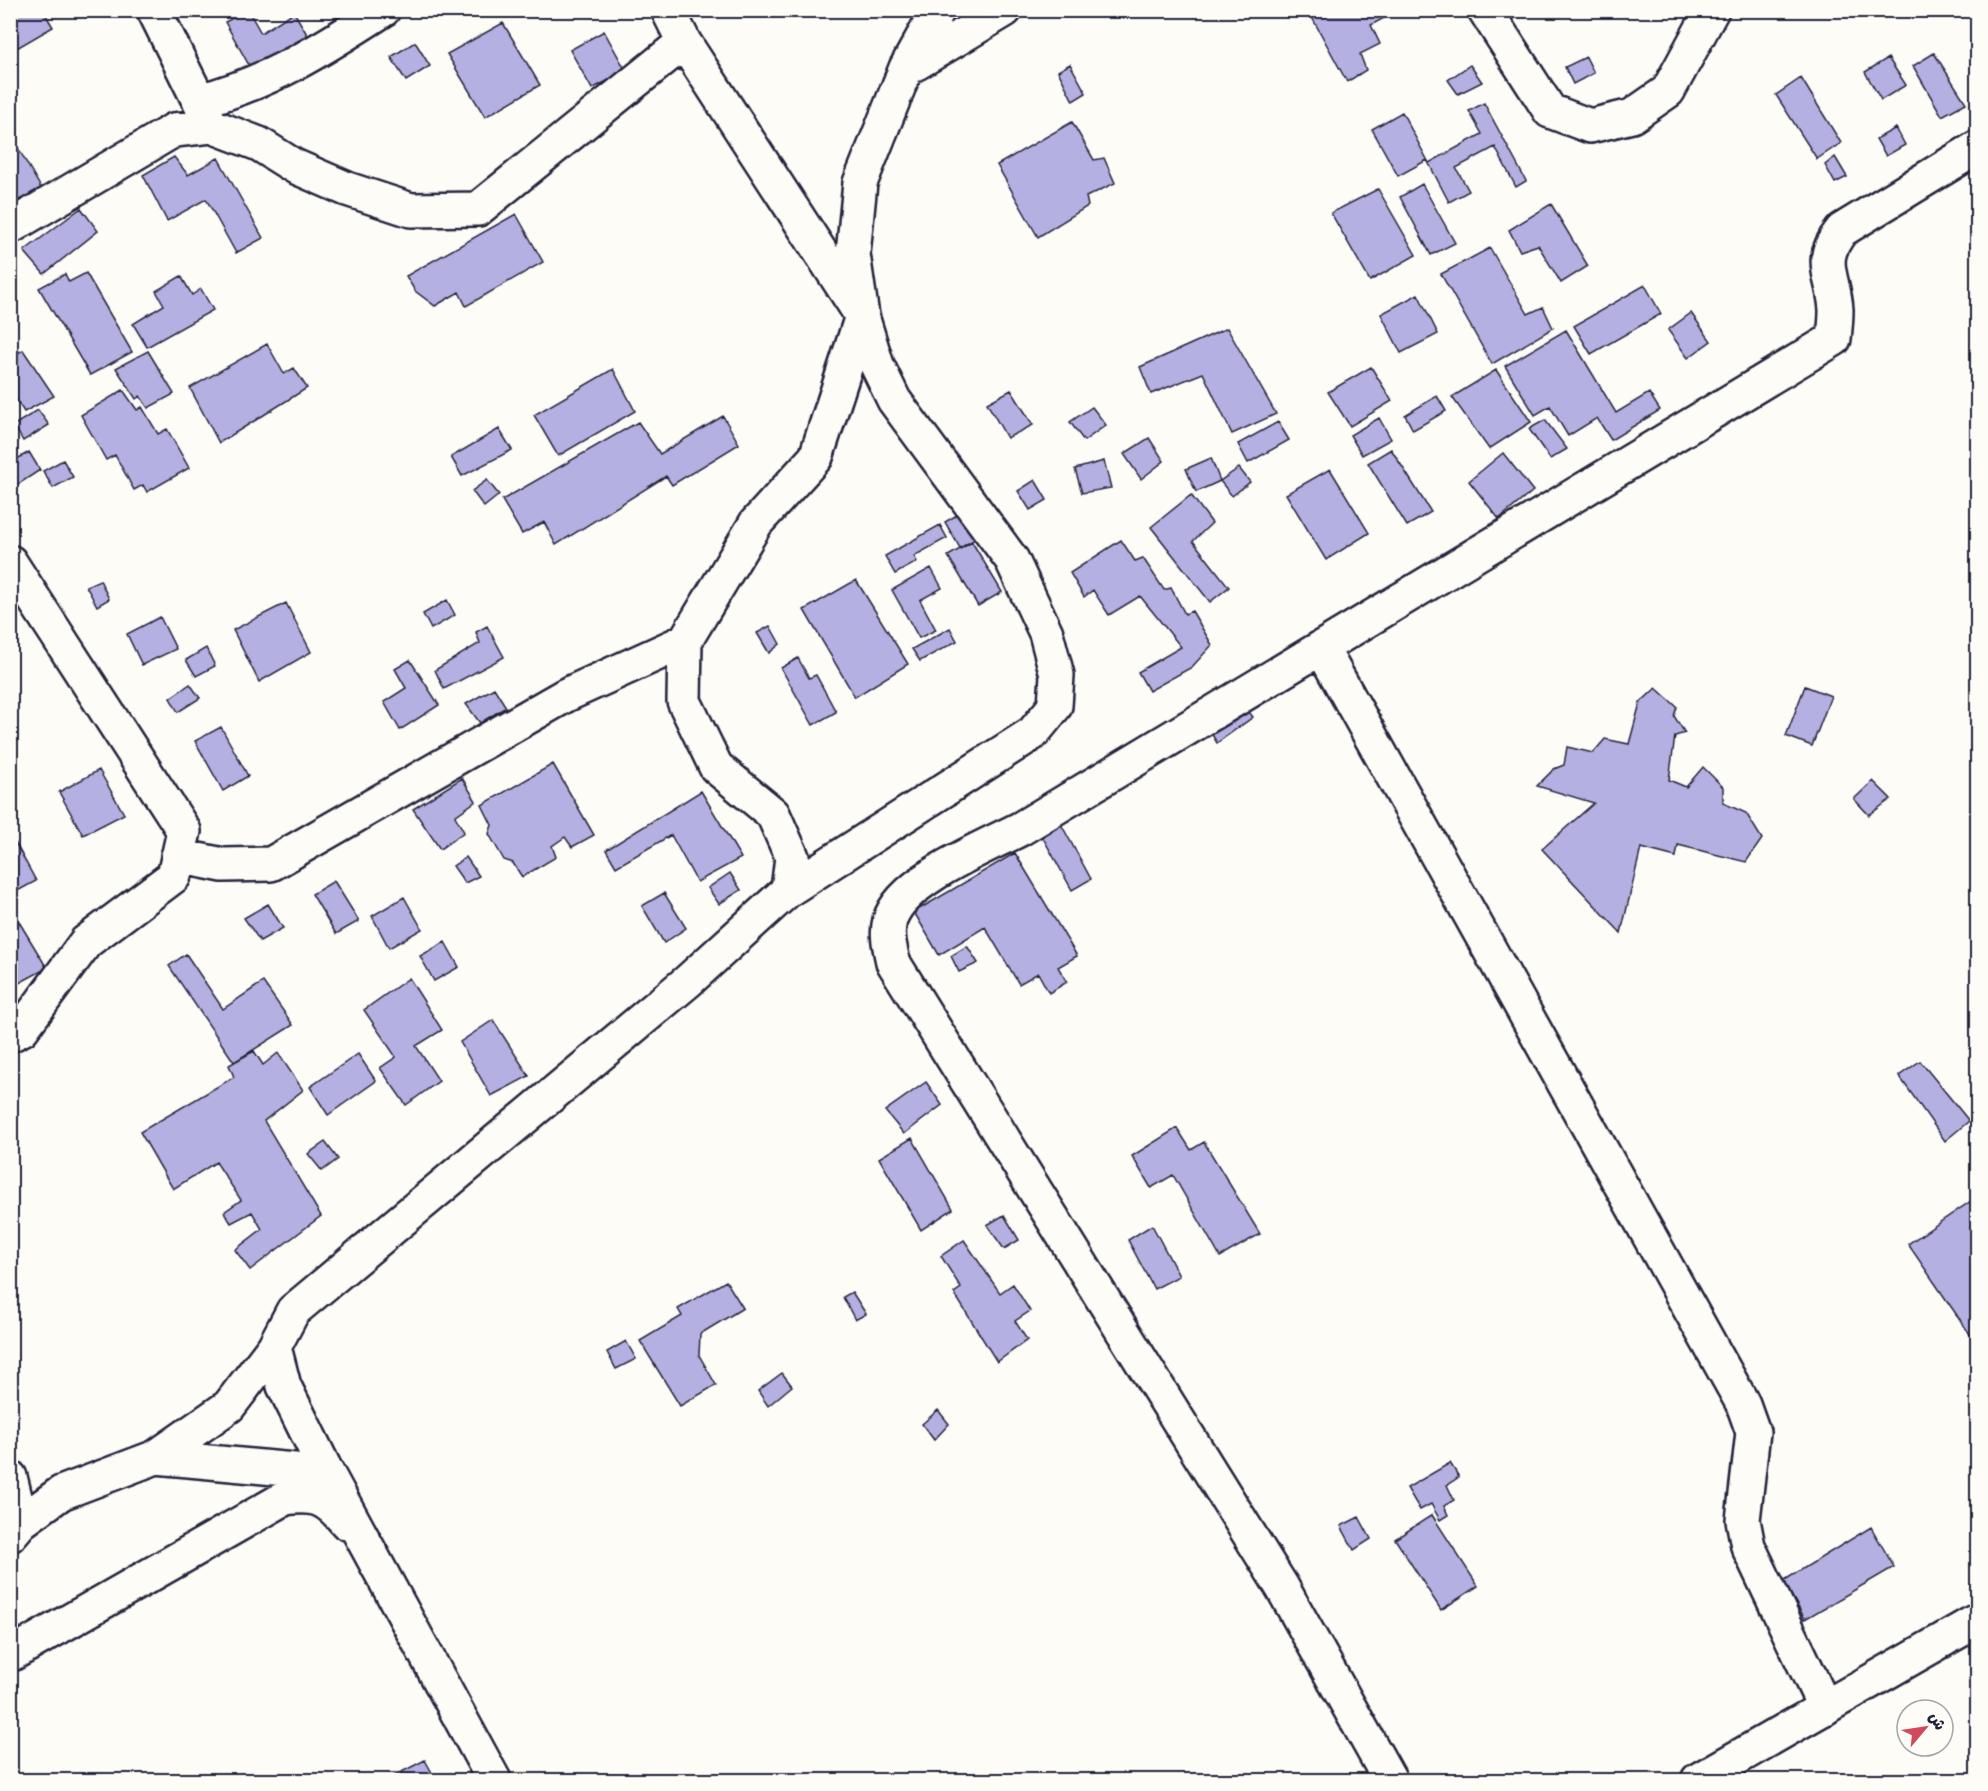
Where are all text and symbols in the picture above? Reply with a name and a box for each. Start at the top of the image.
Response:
north arrow [1895,1698,1955,1758]
text: ش [1922,1709,1950,1735]

